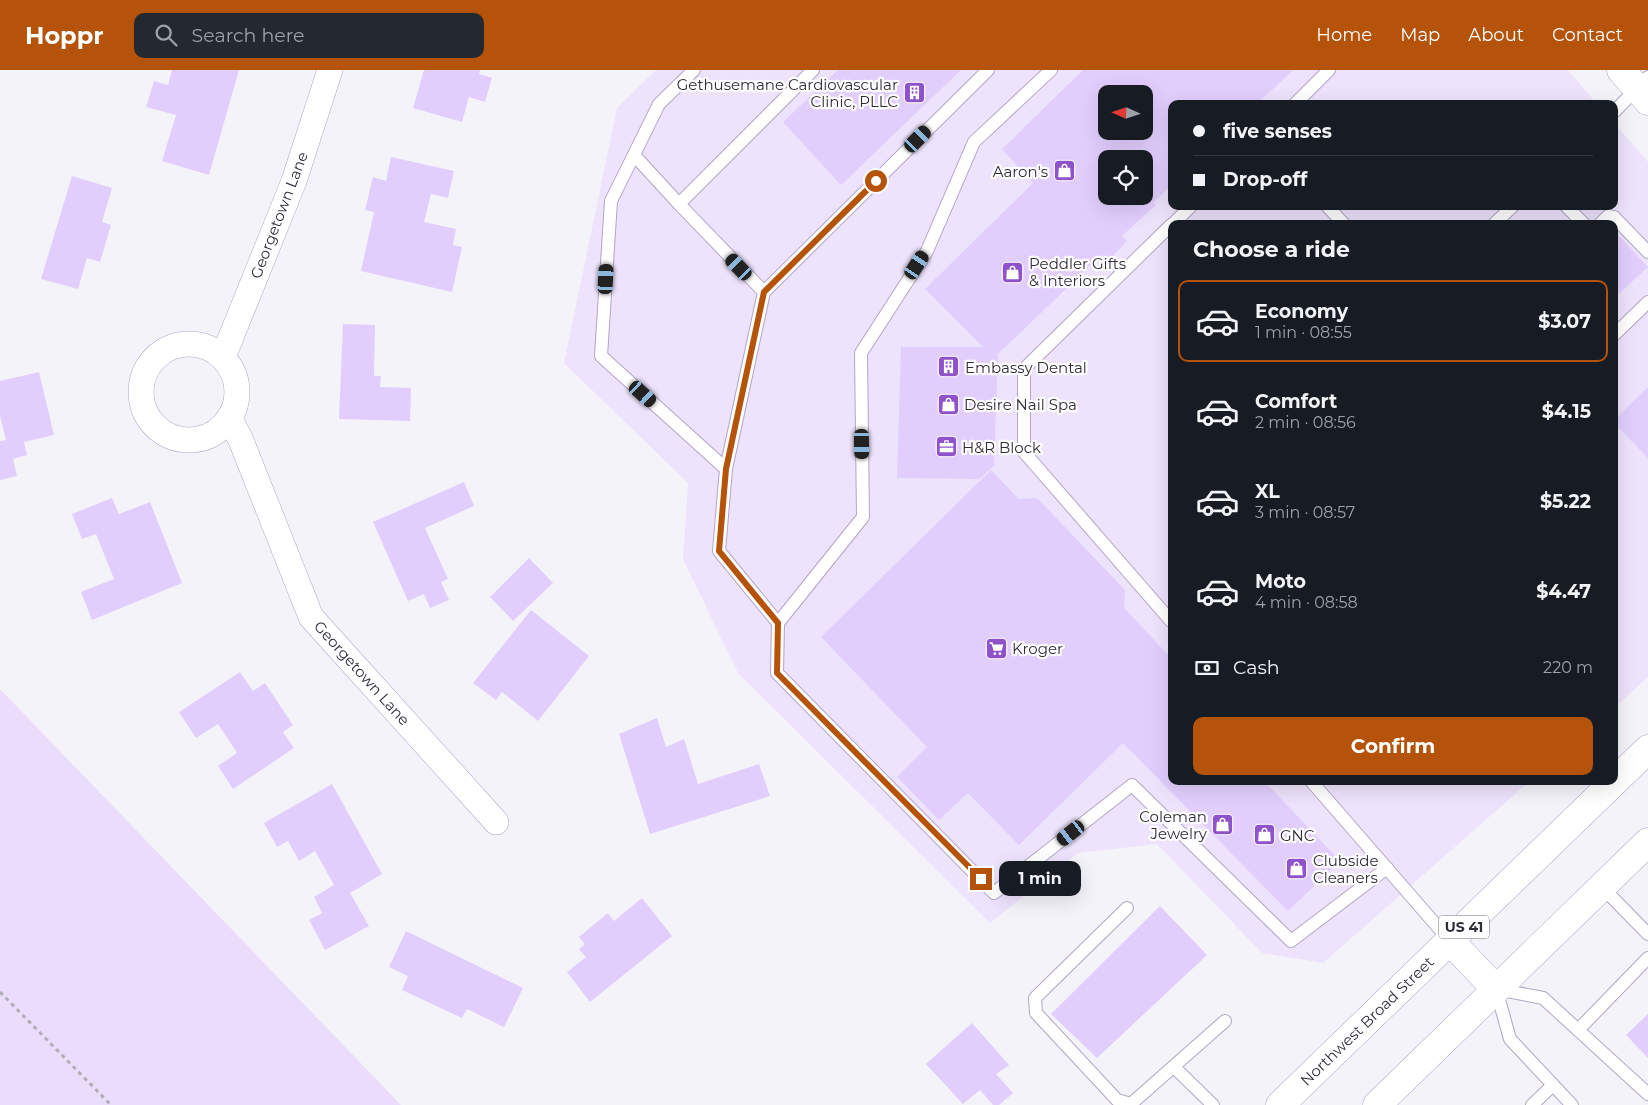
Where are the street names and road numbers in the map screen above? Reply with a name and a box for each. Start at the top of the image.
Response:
street label: Georgetown Lane [246,149,312,281]
street label: Georgetown Lane [310,617,414,729]
road number: US 41 [1439,916,1489,939]
street label: Northwest Broad Street [1296,952,1438,1090]

